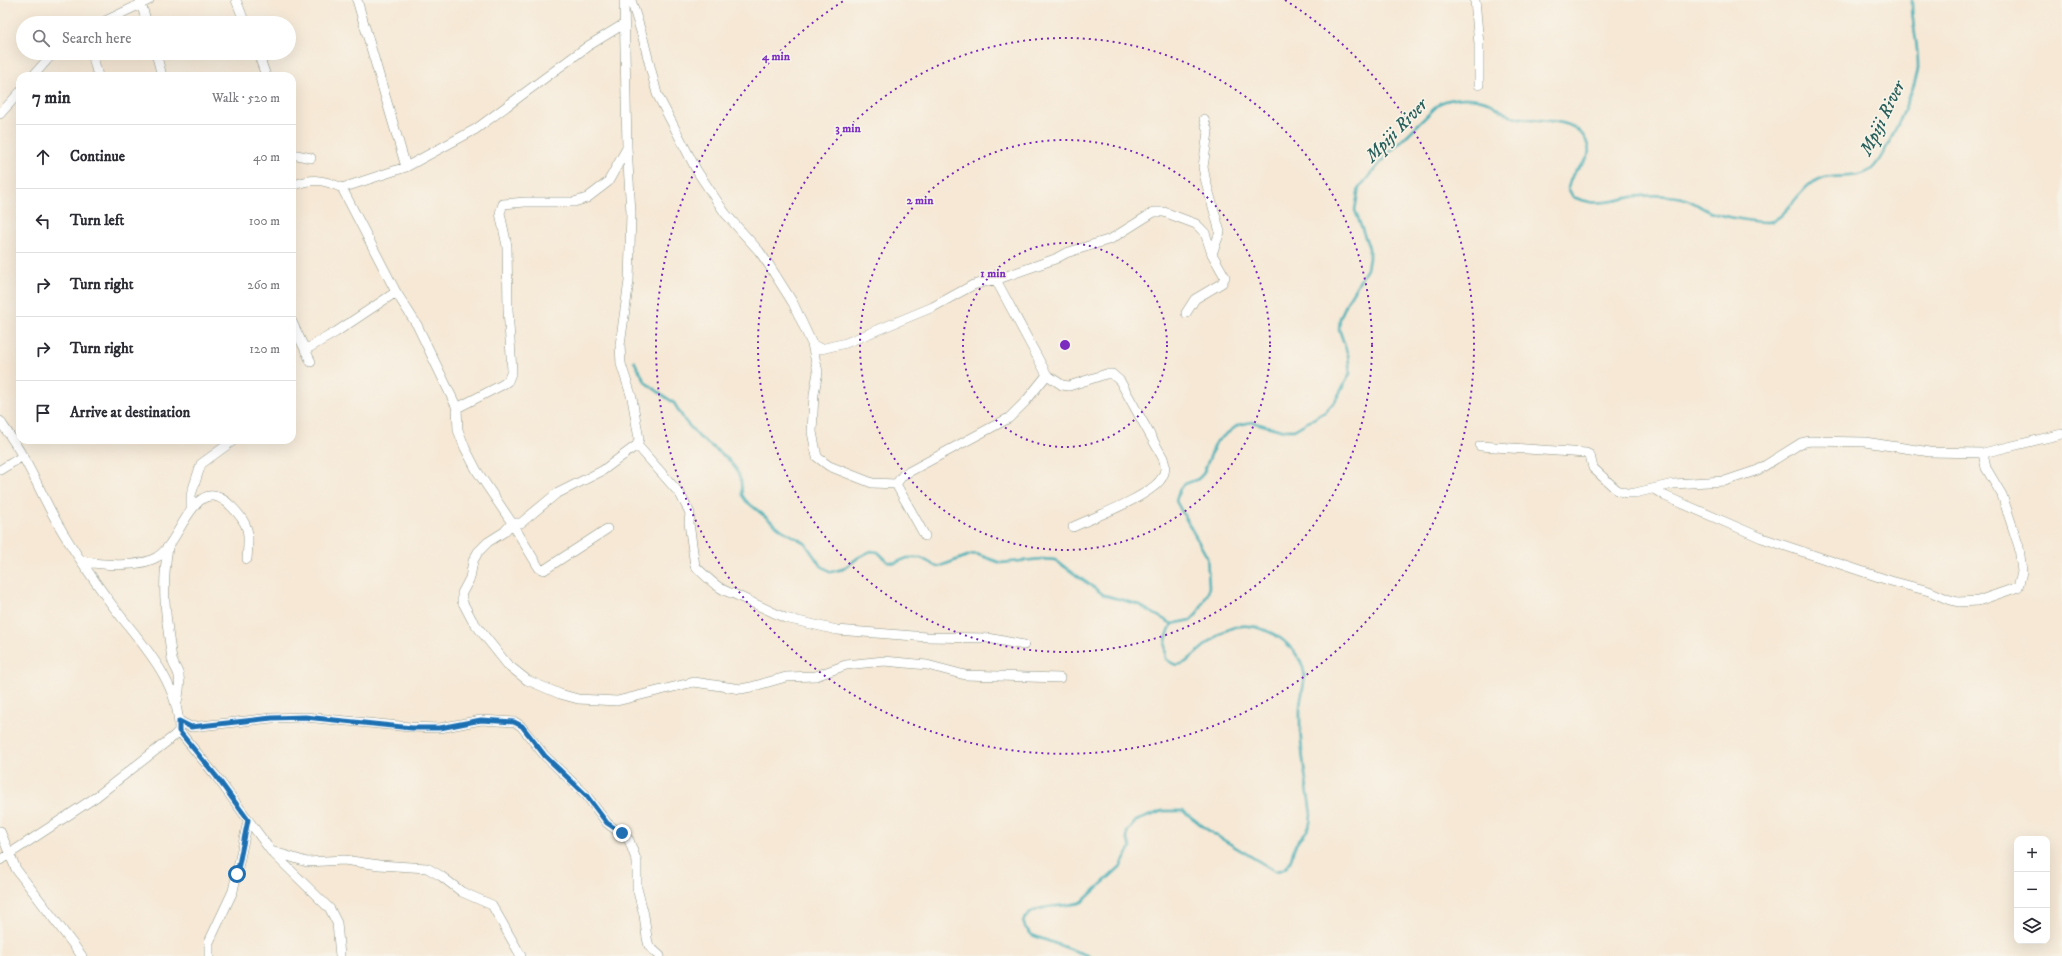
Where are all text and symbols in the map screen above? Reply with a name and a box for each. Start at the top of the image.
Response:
search box [16,16,296,60]
icon: search [30,27,52,49]
text: Search here [62,29,131,48]
text: 4 min [761,49,791,64]
water label: Mpiji River [1855,76,1911,161]
text: 7 min [32,87,71,109]
text: Walk · 520 m [212,90,280,106]
water label: Mpiji River [1360,93,1434,169]
text: 3 min [835,121,861,136]
icon: ahead [32,146,54,168]
text: Continue [70,147,125,166]
text: 40 m [253,149,280,165]
text: 2 min [907,193,934,208]
icon: left [32,210,54,232]
text: Turn left [70,211,124,230]
text: 100 m [249,213,280,229]
text: 1 min [980,266,1006,281]
icon: right [32,274,54,296]
text: Turn right [70,275,133,294]
text: 260 m [247,277,280,293]
icon: right [32,338,54,360]
centre of rings [1058,338,1072,352]
text: Turn right [70,339,133,358]
text: 120 m [249,341,280,357]
icon: arrive [32,402,54,424]
text: Arrive at destination [70,403,190,422]
route end [613,824,631,842]
map controls [2014,836,2050,944]
button: + [2014,836,2050,872]
route start [228,865,246,883]
button: − [2014,872,2050,908]
button: layers [2014,908,2050,944]

